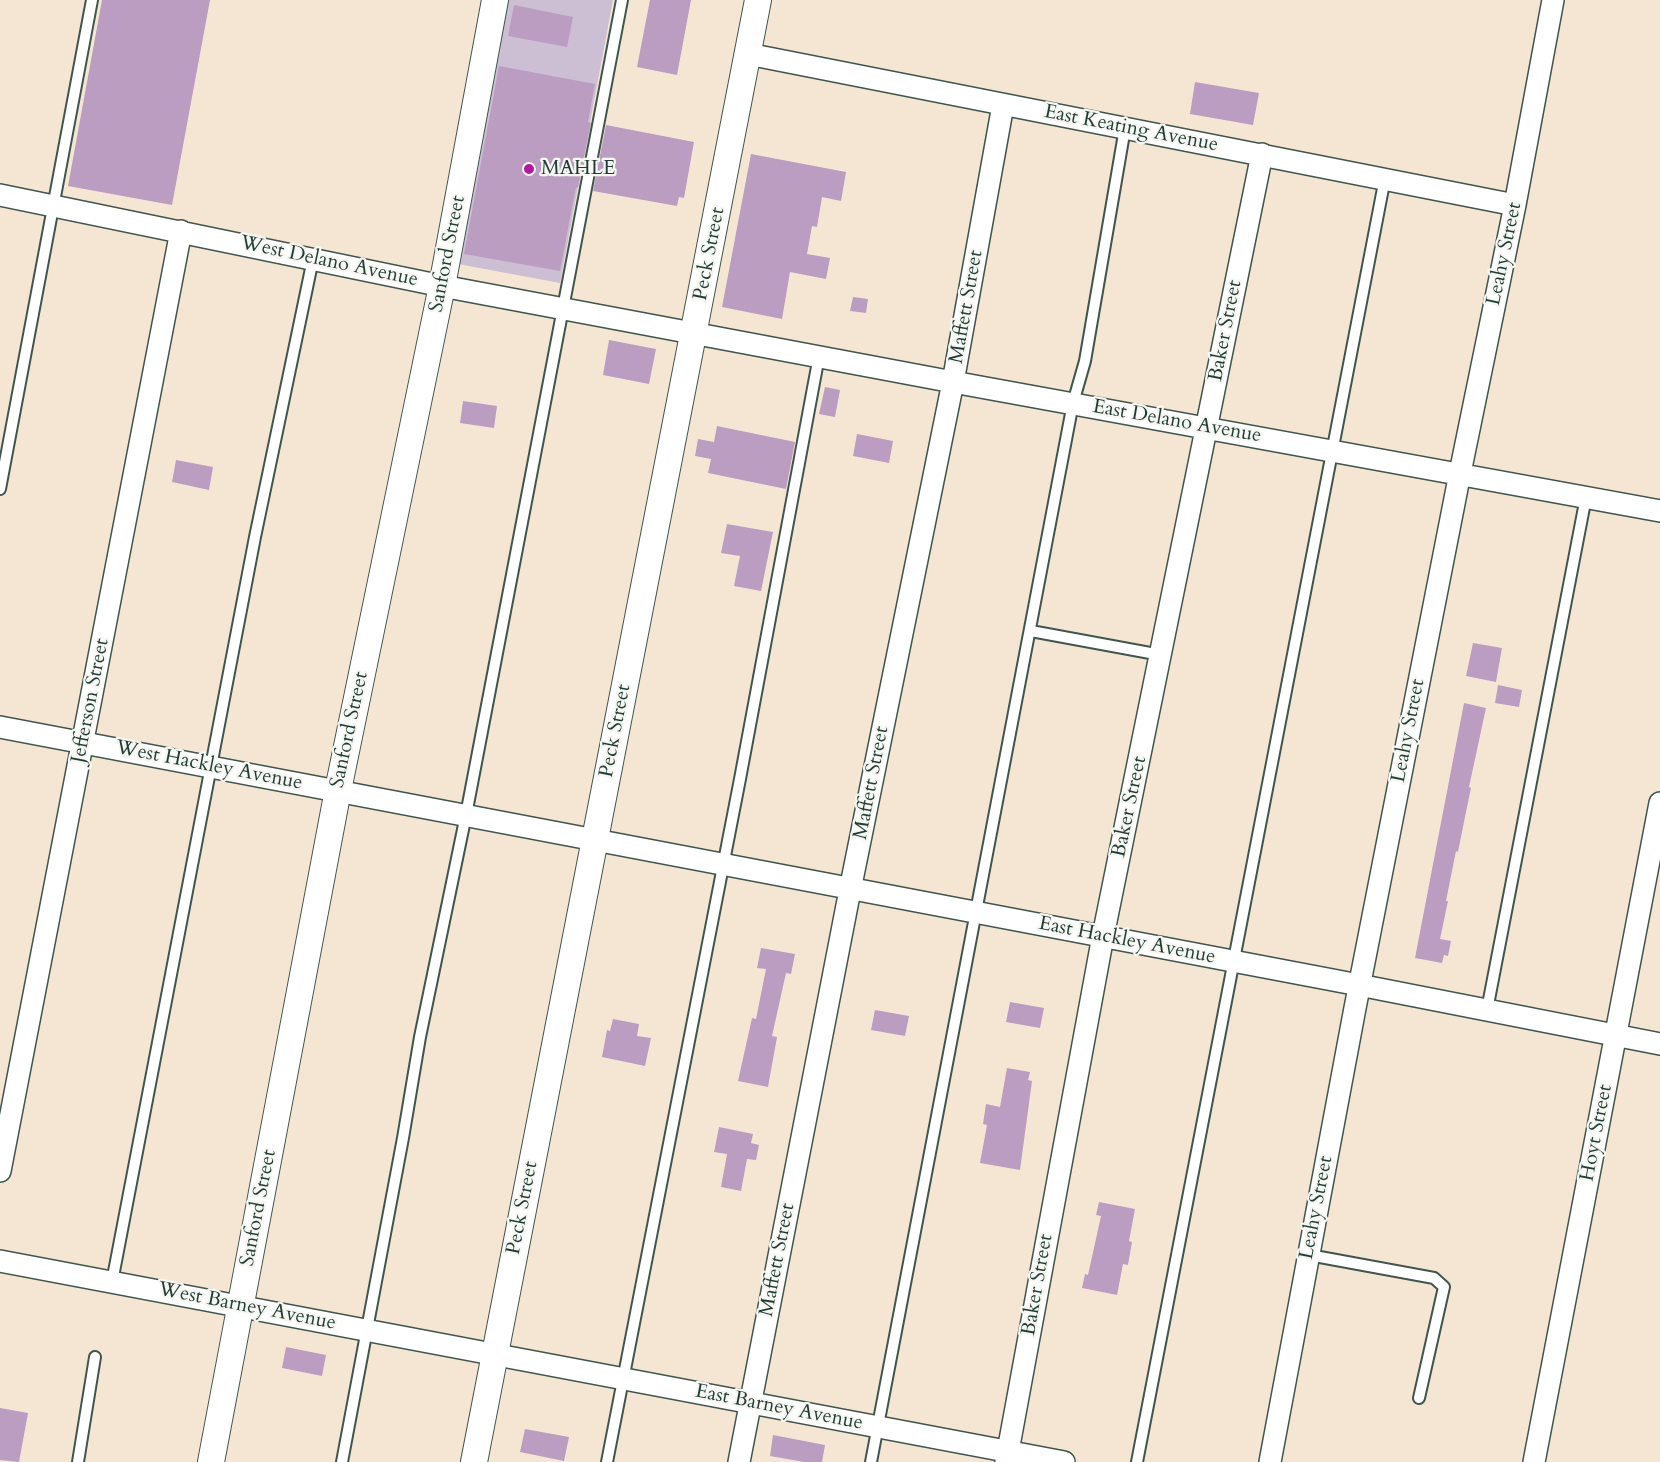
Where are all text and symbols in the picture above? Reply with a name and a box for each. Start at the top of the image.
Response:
street label: East Keating Avenue [1042,100,1220,158]
place label: MAHLE [541,157,615,181]
marker: MAHLE [522,162,536,176]
street label: Sanford Street [425,194,471,314]
street label: Leahy Street [1482,200,1528,308]
street label: Peck Street [689,205,731,303]
street label: West Delano Avenue [238,231,420,293]
street label: Maffett Street [945,248,989,366]
street label: Baker Street [1204,278,1248,384]
street label: East Delano Avenue [1091,395,1263,449]
street label: Jefferson Street [67,637,115,765]
street label: Sanford Street [326,670,374,790]
street label: Leahy Street [1387,677,1431,785]
street label: Peck Street [595,682,637,780]
street label: Maffett Street [849,724,895,842]
street label: West Hackley Avenue [114,736,304,796]
street label: Baker Street [1108,754,1152,860]
street label: East Hackley Avenue [1037,912,1217,970]
street label: Hoyt Street [1576,1083,1618,1183]
street label: Sanford Street [236,1148,282,1268]
street label: Leahy Street [1295,1154,1339,1262]
street label: Peck Street [502,1159,544,1257]
street label: Maffett Street [755,1201,801,1319]
street label: Baker Street [1017,1232,1059,1338]
street label: West Barney Avenue [156,1278,338,1336]
street label: East Barney Avenue [693,1380,865,1436]

